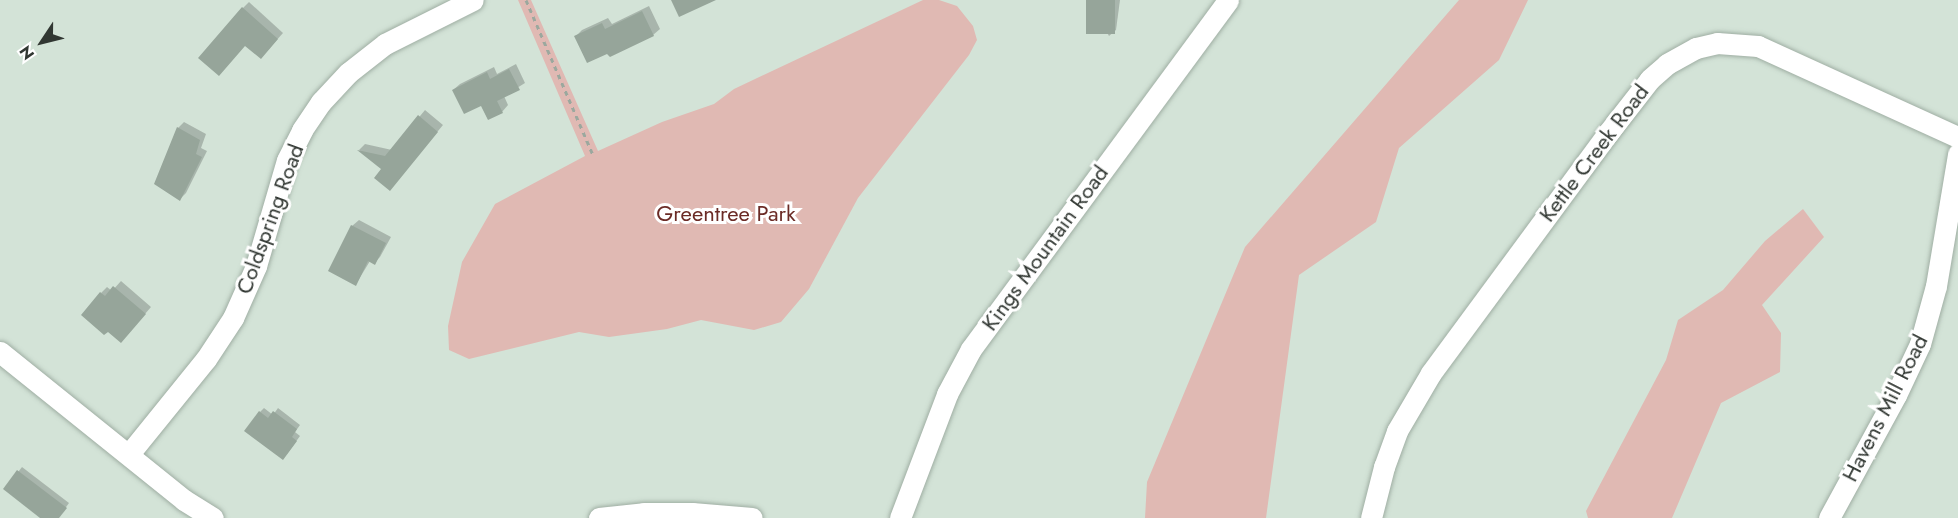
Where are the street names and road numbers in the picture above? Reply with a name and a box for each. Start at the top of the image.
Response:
street label: Kettle Creek Road [1534,79,1654,227]
street label: Coldspring Road [231,140,309,298]
street label: Kings Mountain Road [976,160,1114,336]
street label: Havens Mill Road [1837,330,1933,486]

